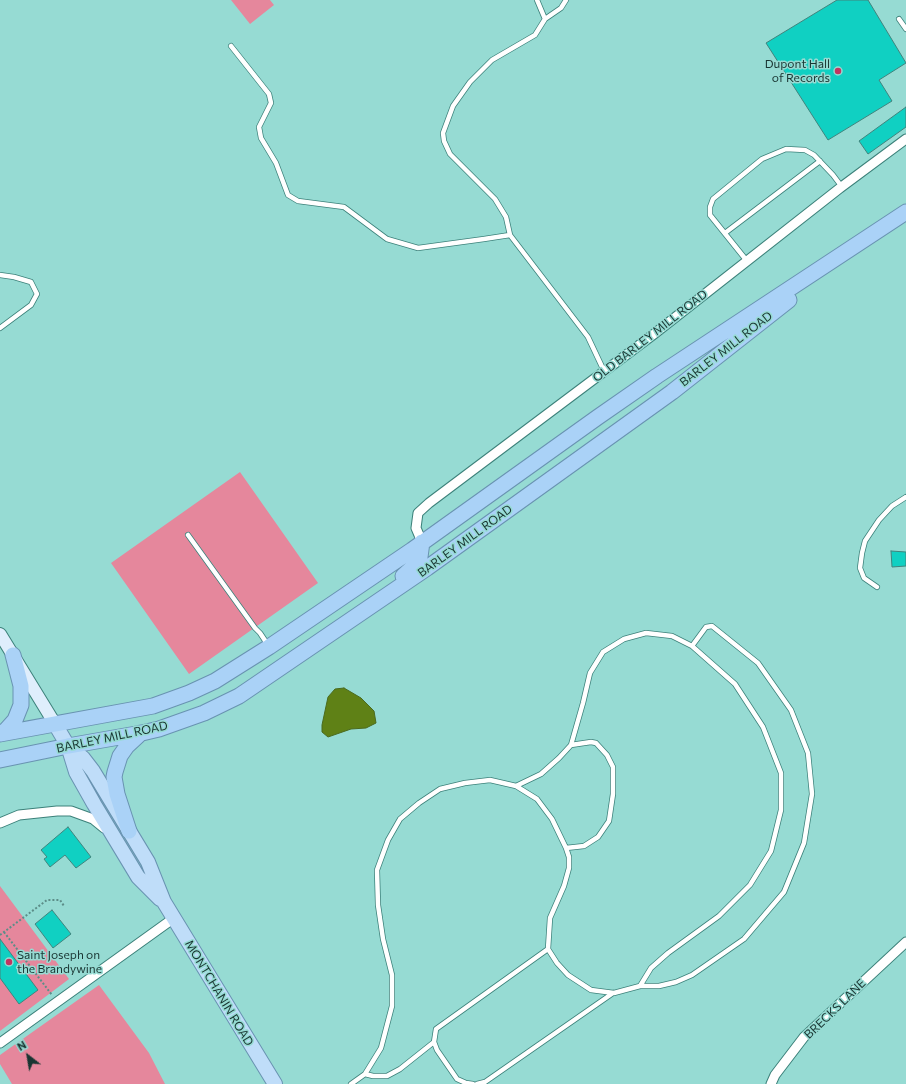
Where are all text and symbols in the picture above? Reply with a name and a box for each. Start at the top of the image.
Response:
place label: Dupont Hall of Records [765,57,830,85]
marker: Dupont Hall of Records [833,66,843,76]
street label: OLD BARLEY MILL ROAD [590,287,710,385]
street label: BARLEY MILL ROAD [677,308,775,390]
street label: BARLEY MILL ROAD [415,502,515,580]
street label: BARLEY MILL ROAD [55,718,169,756]
street label: MONTCHANIN ROAD [182,937,256,1049]
place label: Saint Joseph on the Brandywine [17,948,102,976]
marker: Saint Joseph on the Brandywine [4,957,14,967]
street label: BRECKS LANE [801,976,869,1042]
north arrow [8,1036,48,1076]
text: N [15,1038,28,1053]

